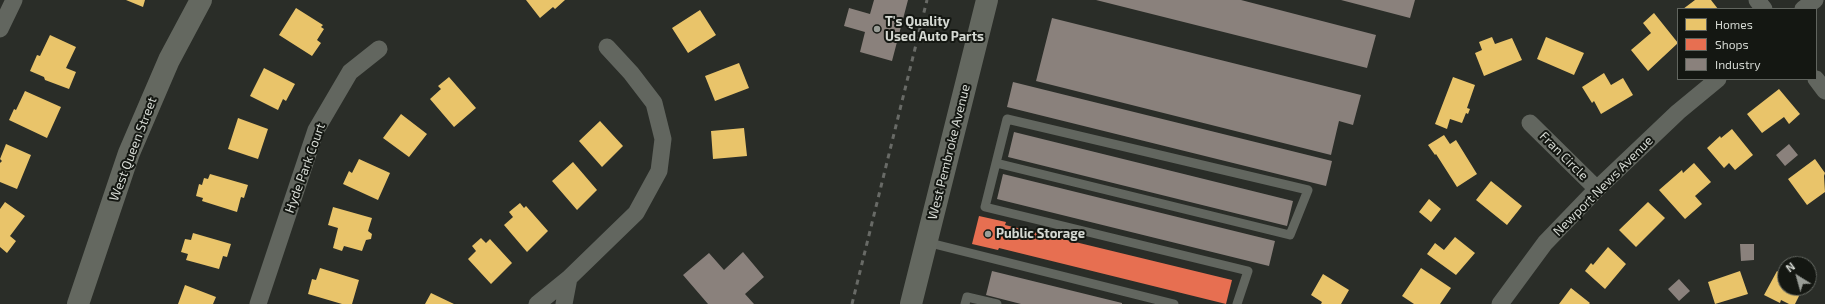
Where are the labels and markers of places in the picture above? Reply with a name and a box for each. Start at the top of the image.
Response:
place label: T's Quality Used Auto Parts [885,14,984,45]
marker: T's Quality Used Auto Parts [872,24,882,34]
place label: Public Storage [996,226,1085,242]
marker: Public Storage [983,229,993,239]

